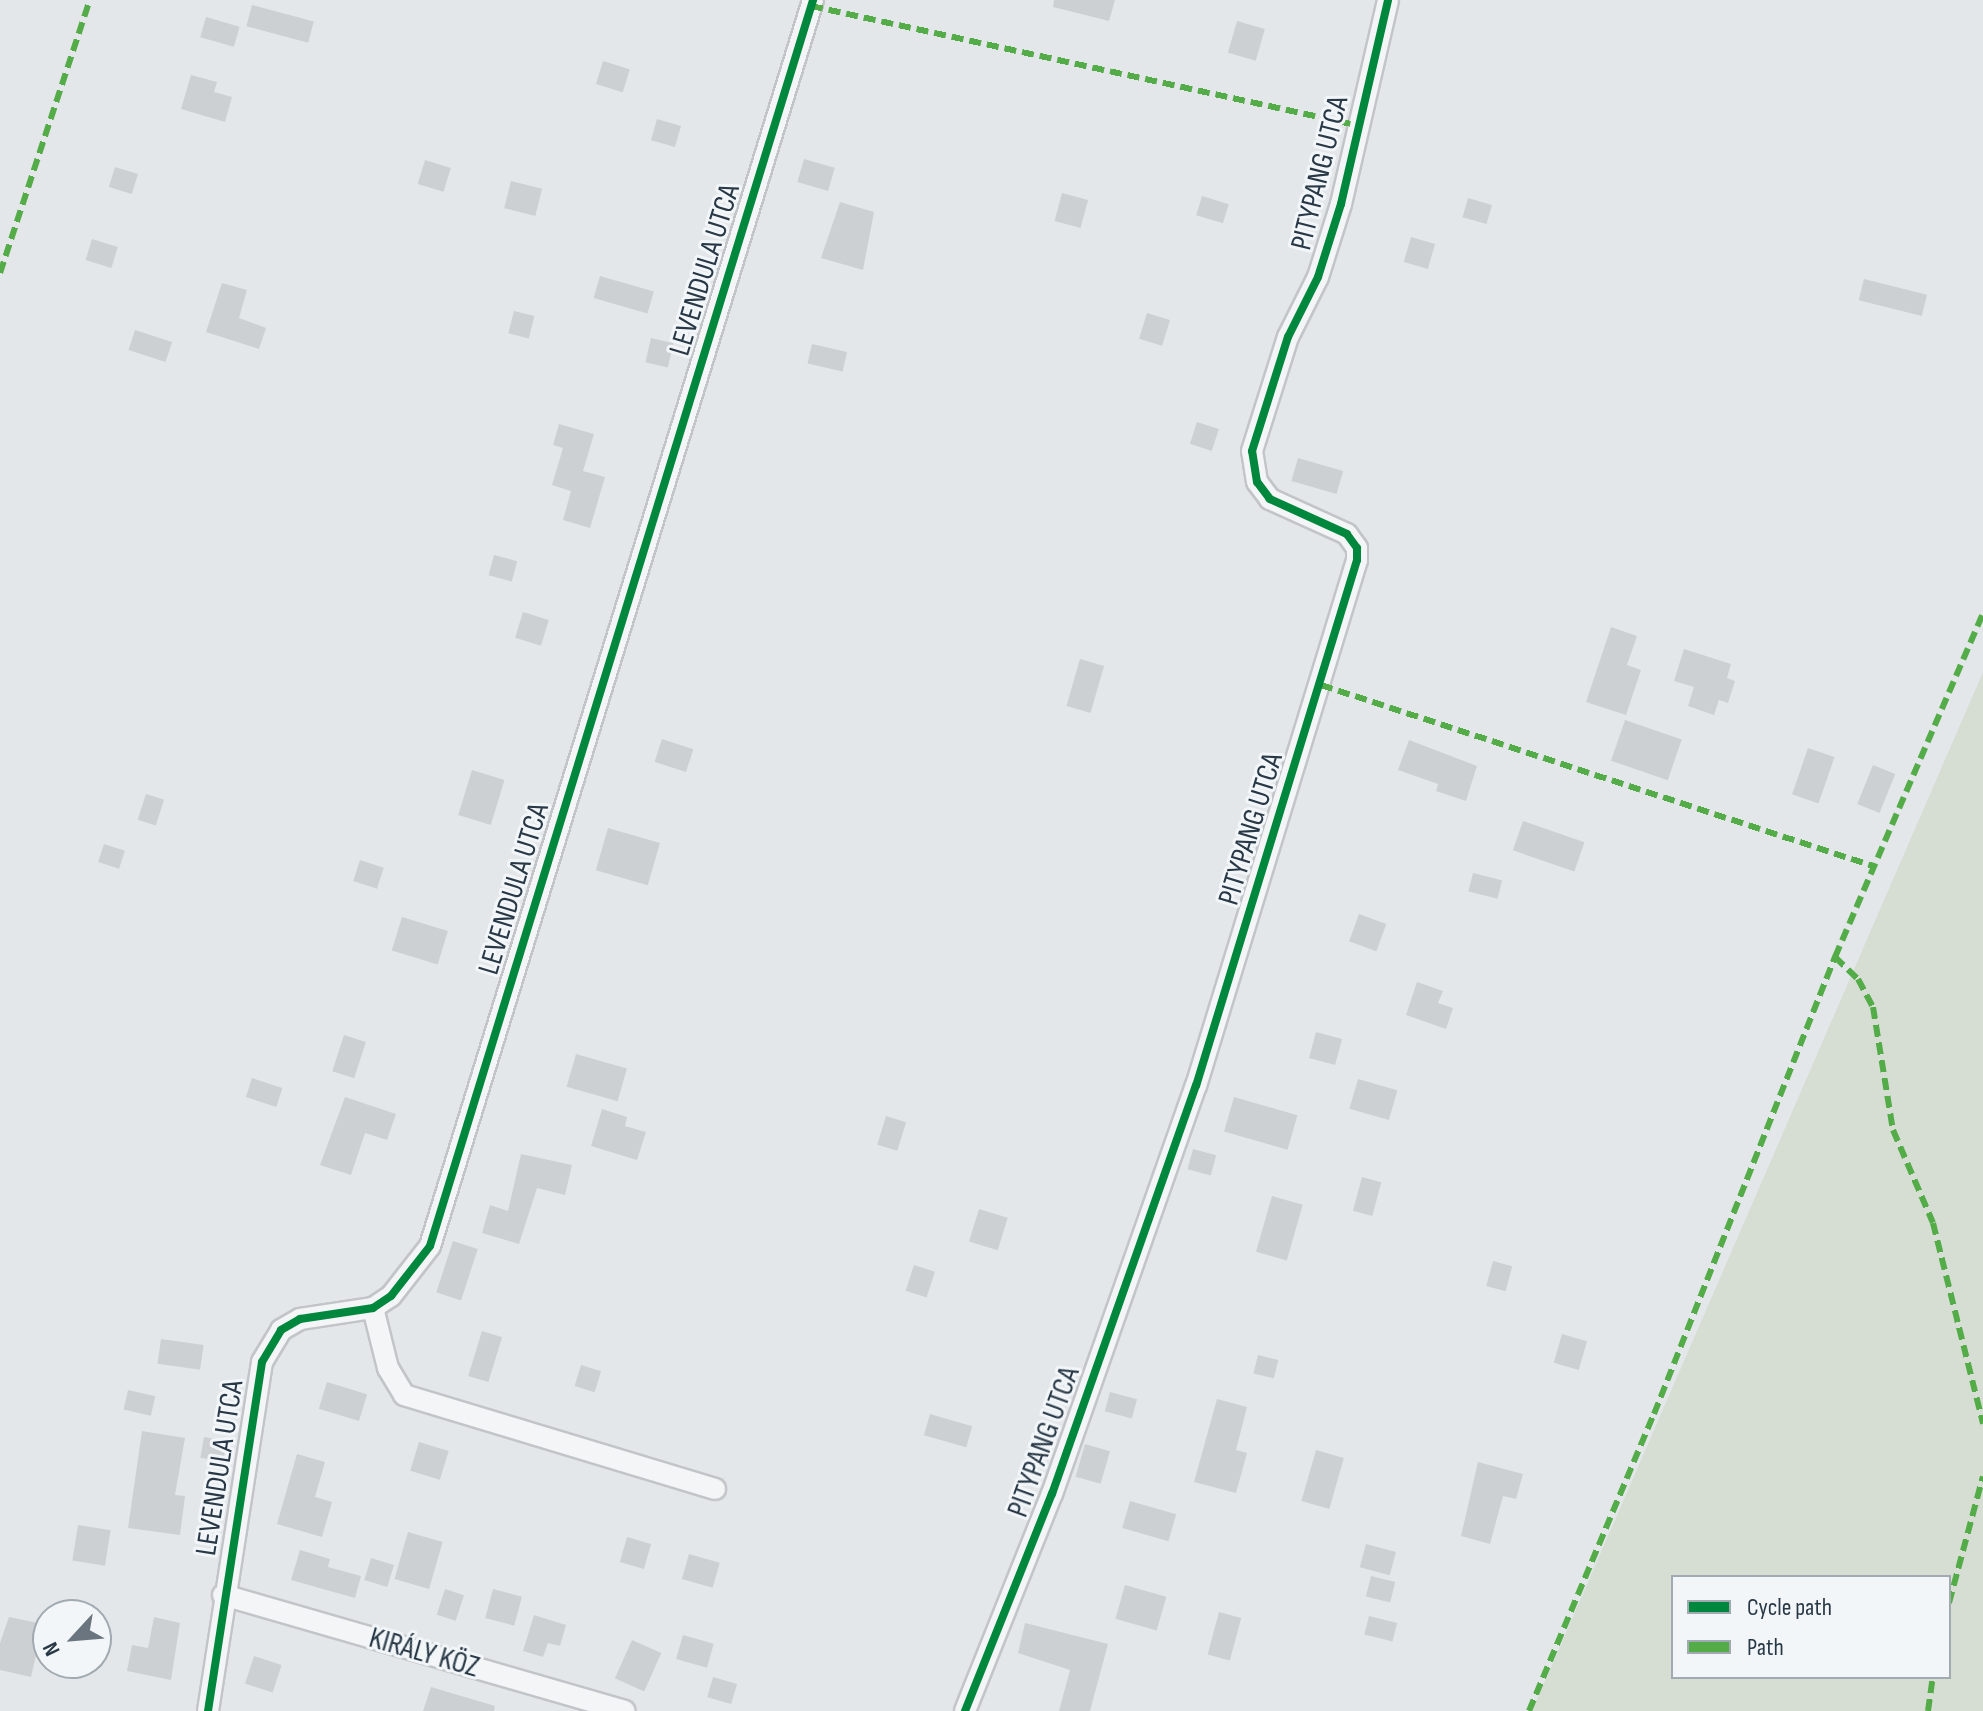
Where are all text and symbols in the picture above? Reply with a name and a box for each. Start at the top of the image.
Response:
street label: PITYPANG UTCA [1284,92,1356,254]
street label: LEVENDULA UTCA [662,180,748,360]
street label: PITYPANG UTCA [1211,749,1291,909]
street label: LEVENDULA UTCA [471,799,557,979]
street label: PITYPANG UTCA [1000,1362,1088,1522]
street label: LEVENDULA UTCA [188,1378,252,1558]
legend [1671,1575,1951,1679]
text: Cycle path [1747,1593,1832,1622]
north arrow [32,1599,112,1679]
street label: KIRÁLY KÖZ [365,1620,483,1686]
text: Path [1747,1633,1784,1662]
text: N [37,1638,66,1660]

